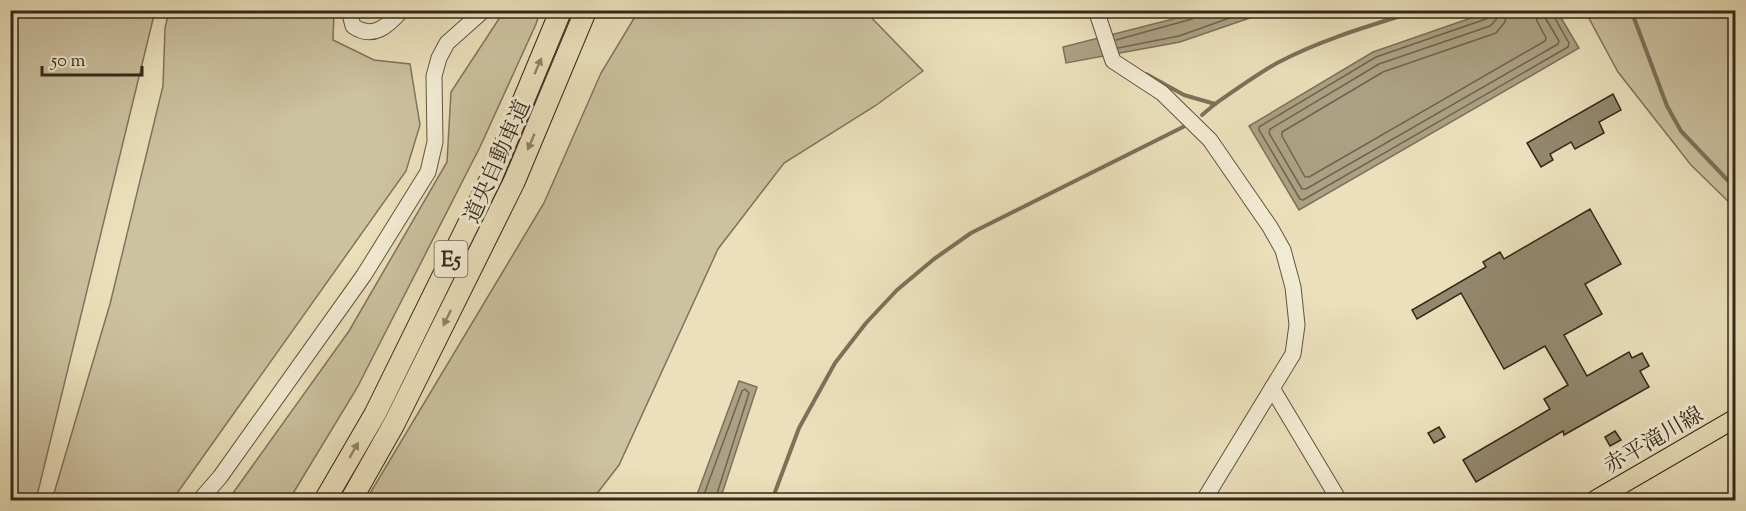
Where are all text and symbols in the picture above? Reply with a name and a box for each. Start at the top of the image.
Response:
scale bar [42,39,142,77]
text: 50 m [50,49,86,75]
one-way arrow [534,57,543,75]
street label: 道央自動車道 [457,95,540,229]
one-way arrow [526,133,535,151]
road number: E5 [434,241,468,277]
one-way arrow [442,309,452,327]
street label: 赤平滝川線 [1599,400,1710,483]
one-way arrow [349,442,360,458]

